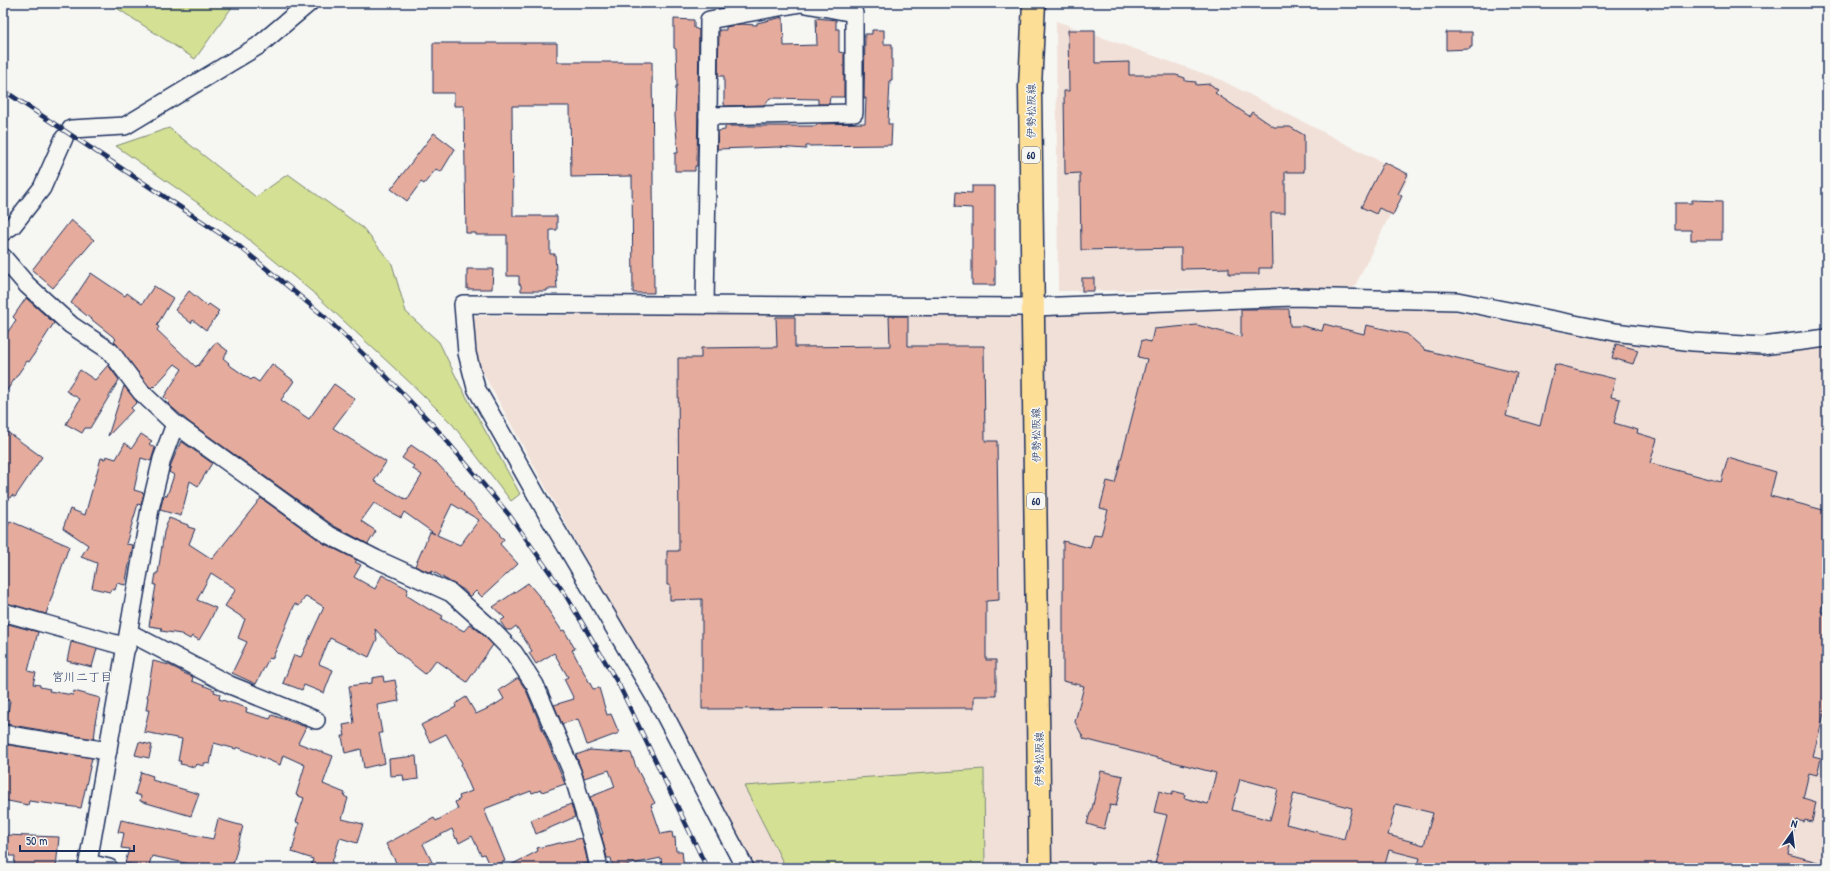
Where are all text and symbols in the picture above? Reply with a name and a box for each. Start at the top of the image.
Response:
street label: 伊勢松阪線 [1024,84,1038,139]
road number: 60 [1022,147,1040,163]
street label: 伊勢松阪線 [1029,407,1043,463]
road number: 60 [1027,493,1045,509]
district label: 宮川二丁目 [52,668,112,685]
street label: 伊勢松阪線 [1032,732,1046,787]
north arrow [1772,813,1812,853]
text: N [1790,816,1799,831]
scale bar [20,827,134,853]
text: 50 m [26,832,47,849]

